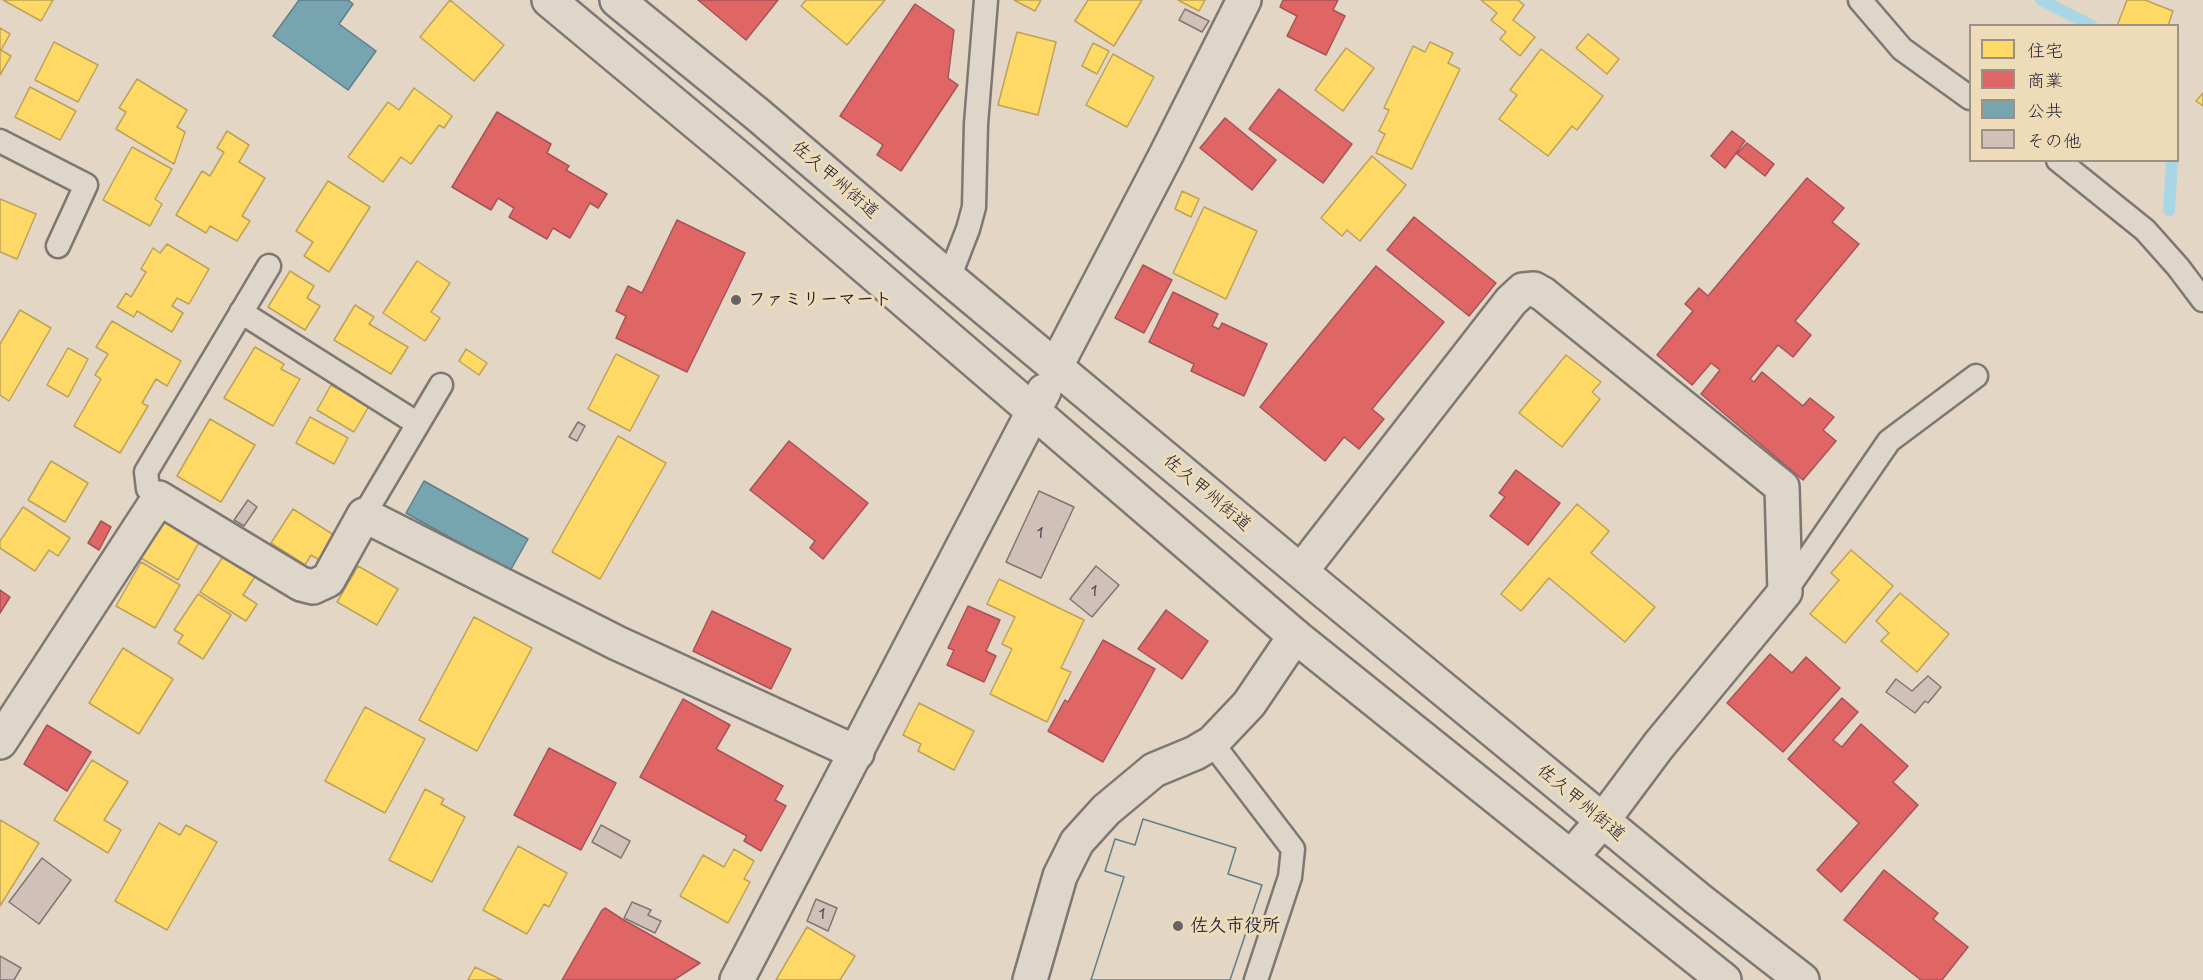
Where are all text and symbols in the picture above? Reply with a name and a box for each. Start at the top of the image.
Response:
legend [1969,24,2179,162]
text: 住宅 [2027,36,2063,63]
text: 商業 [2027,66,2063,93]
text: 公共 [2027,96,2063,123]
text: その他 [2027,126,2081,153]
street label: 佐久甲州街道 [787,136,883,224]
place label: ファミリーマート [748,289,892,311]
marker: ファミリーマート [729,293,743,307]
street label: 佐久甲州街道 [1159,450,1255,536]
house number: 1 [1037,525,1043,543]
house number: 1 [1091,583,1097,601]
street label: 佐久甲州街道 [1533,760,1629,846]
house number: 1 [819,906,825,924]
place label: 佐久市役所 [1190,915,1280,937]
marker: 佐久市役所 [1171,919,1185,933]

